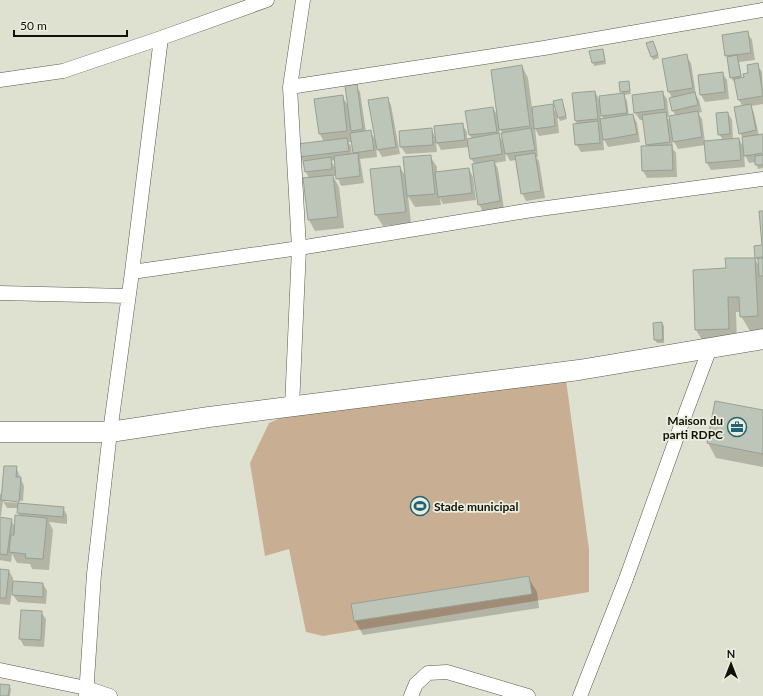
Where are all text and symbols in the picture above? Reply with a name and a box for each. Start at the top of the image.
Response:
scale bar [14,12,127,38]
text: 50 m [20,18,47,33]
place label: Maison du parti RDPC [663,413,723,442]
office icon: Maison du parti RDPC [726,416,748,438]
sports icon: Stade municipal [409,495,431,517]
place label: Stade municipal [434,499,518,514]
north arrow [711,644,751,684]
text: N [727,647,735,660]

